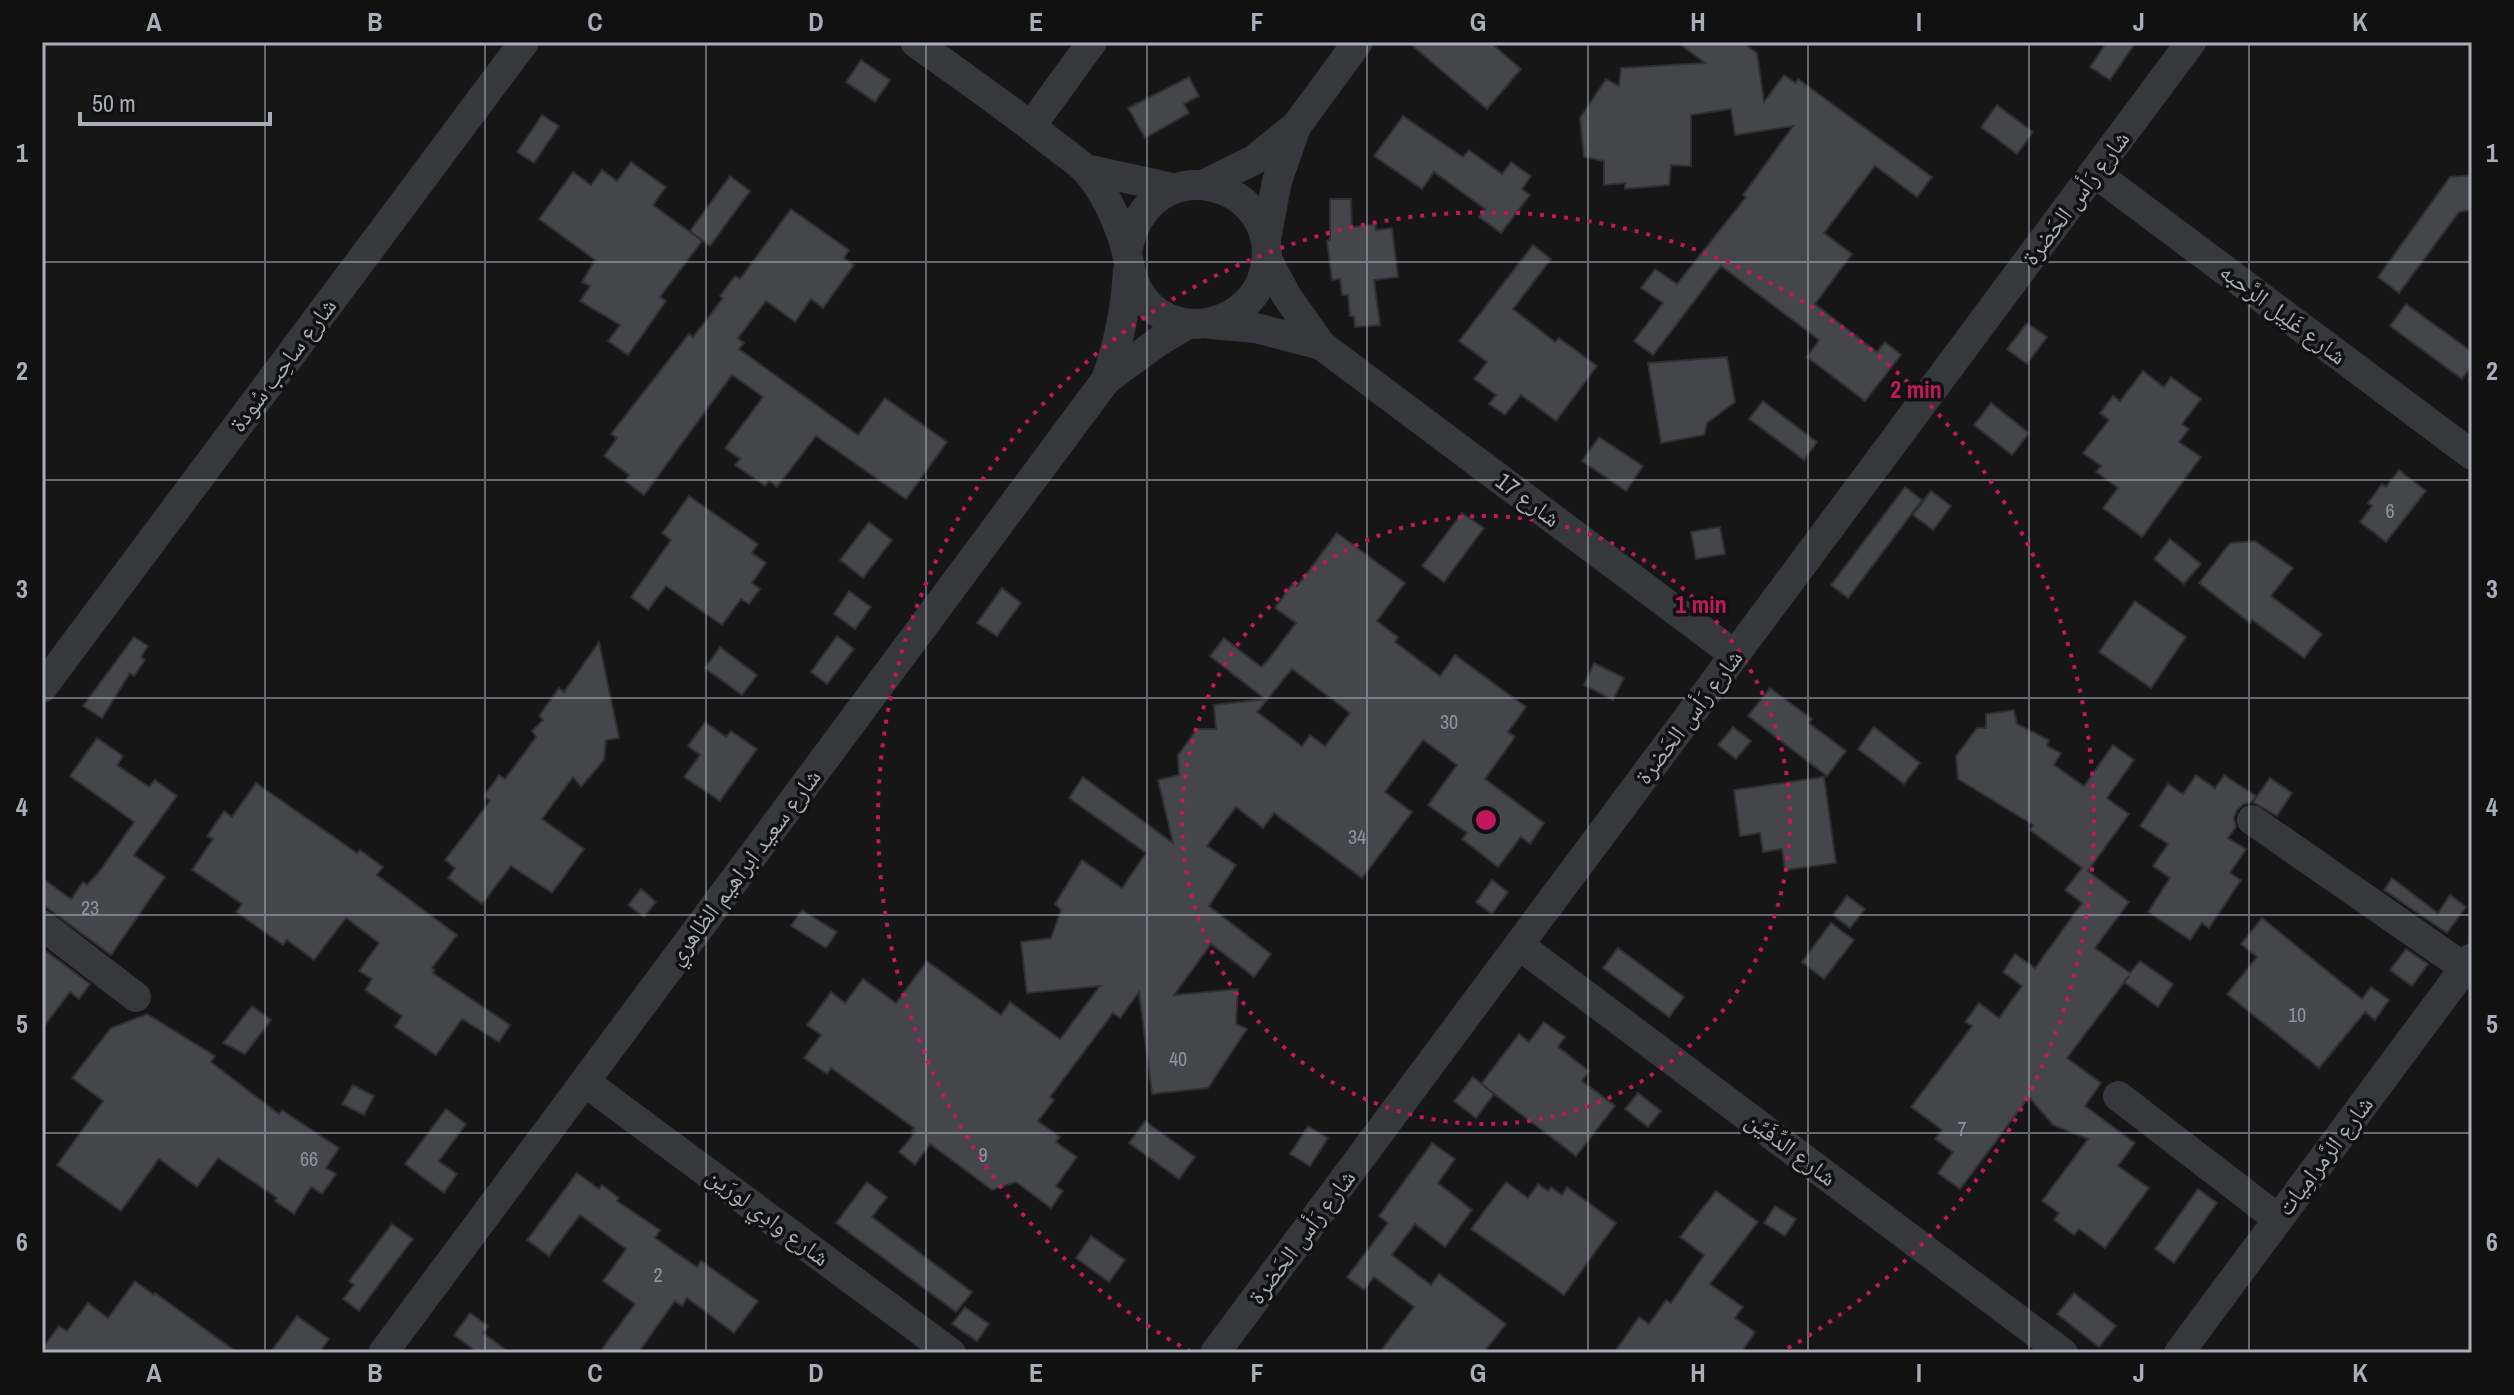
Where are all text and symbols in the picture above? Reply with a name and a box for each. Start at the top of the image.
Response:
text: A [146,4,162,39]
text: B [367,4,383,39]
text: C [587,4,603,39]
text: D [808,4,824,39]
text: E [1029,4,1043,39]
text: F [1250,4,1264,39]
text: G [1470,4,1486,39]
text: H [1690,4,1706,39]
text: I [1916,4,1922,39]
text: J [2133,4,2145,39]
text: K [2352,4,2368,39]
scale bar [80,76,270,126]
text: 50 m [92,87,136,119]
street label: شارع رَأس الحَضرة [2014,124,2136,271]
text: 1 [16,135,28,170]
text: 1 [2486,135,2498,170]
street label: شارع غَلِيل الرَّحبه [2214,255,2354,371]
street label: شارع ساحِب سُودة [221,291,343,438]
text: 2 [16,353,28,388]
text: 2 [2486,353,2498,388]
text: 2 min [1890,373,1942,405]
street label: شارع 17 [1490,464,1567,534]
house number: 6 [2385,497,2395,524]
text: 3 [16,571,28,606]
text: 3 [2486,571,2498,606]
text: 1 min [1675,588,1727,620]
street label: شارع رَأس الحَضرة [1627,643,1749,790]
house number: 30 [1440,708,1458,735]
street label: شارع سعيد ابراهيم الظاهري [659,762,831,973]
text: 4 [16,789,28,824]
text: 4 [2486,789,2498,824]
centre of rings [1472,806,1500,834]
house number: 34 [1348,823,1366,850]
house number: 23 [81,894,99,921]
house number: 10 [2288,1001,2306,1028]
text: 5 [16,1006,28,1041]
text: 5 [2486,1006,2498,1041]
house number: 40 [1169,1045,1187,1072]
street label: شارع الرَّمرامِيات [2269,1089,2380,1222]
street label: شارع الدِّفَيِّن [1740,1104,1844,1193]
house number: 7 [1957,1115,1967,1142]
house number: 9 [978,1141,988,1168]
house number: 66 [300,1145,318,1172]
street label: شارع وادِي لورَين [698,1159,837,1276]
street label: شارع رَأس الحَضرة [1240,1163,1362,1310]
text: 6 [16,1224,28,1259]
text: 6 [2486,1224,2498,1259]
house number: 2 [653,1261,663,1288]
text: A [146,1355,162,1390]
text: B [367,1355,383,1390]
text: C [587,1355,603,1390]
text: D [808,1355,824,1390]
text: E [1029,1355,1043,1390]
text: F [1250,1355,1264,1390]
text: G [1470,1355,1486,1390]
text: H [1690,1355,1706,1390]
text: I [1916,1355,1922,1390]
text: J [2133,1355,2145,1390]
text: K [2352,1355,2368,1390]

